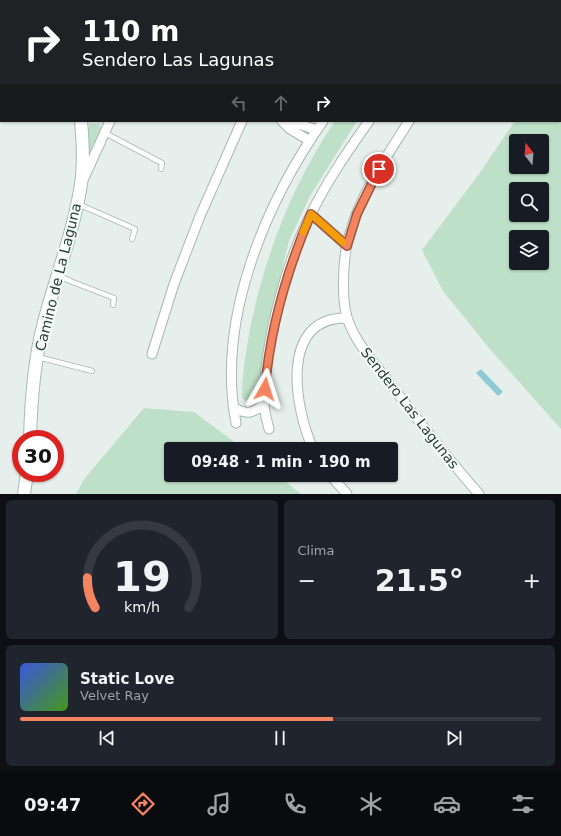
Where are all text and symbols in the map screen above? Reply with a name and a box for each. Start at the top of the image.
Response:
text: 110 m [82,15,179,48]
icon: right [16,16,68,68]
text: Sendero Las Lagunas [82,49,274,70]
icon: left [228,92,250,114]
icon: ahead [270,92,292,114]
icon: right [312,92,334,114]
north arrow [509,134,549,174]
map controls [509,134,549,270]
pin [362,152,396,186]
icon: arrive [368,158,390,180]
button: search [509,182,549,222]
street label: Camino de La Laguna [32,201,84,353]
button: layers [509,230,549,270]
street label: Sendero Las Lagunas [358,344,462,472]
position arrow [244,368,286,410]
speed limit sign: 30 [12,430,64,482]
text: 09:48 · 1 min · 190 m [191,453,371,471]
text: Clima [298,543,334,558]
text: 19 [113,551,171,600]
text: 21.5° [375,563,464,598]
text: − [298,568,316,593]
text: + [523,568,541,593]
text: km/h [124,598,160,614]
text: Static Love [80,670,174,688]
text: Velvet Ray [80,688,149,703]
icon: previous [96,727,118,749]
icon: pause [269,727,291,749]
icon: next [443,727,465,749]
icon: directions [129,790,157,818]
icon: music [205,790,233,818]
icon: phone [281,790,309,818]
icon: climate [357,790,385,818]
icon: car [433,790,461,818]
icon: filters [509,790,537,818]
text: 09:47 [24,794,81,815]

